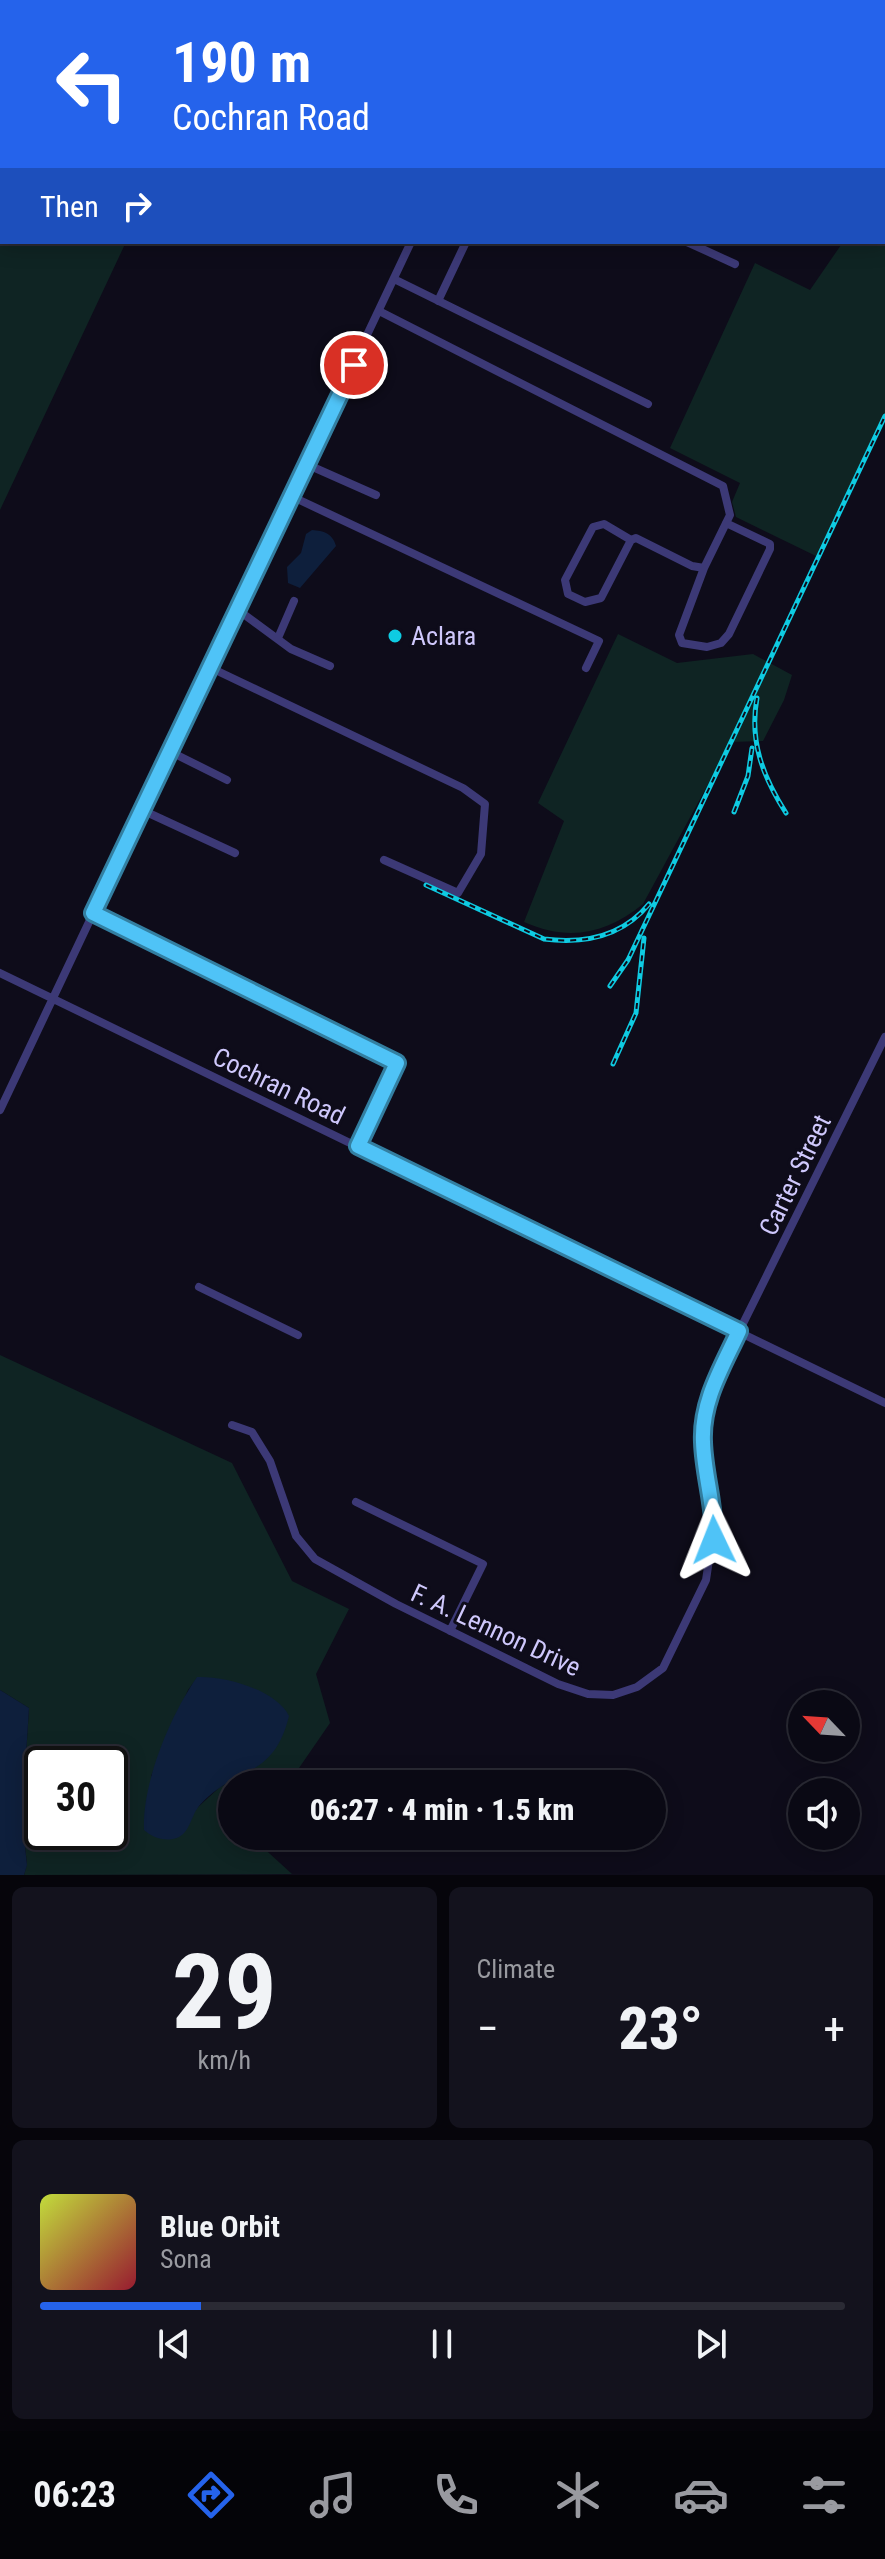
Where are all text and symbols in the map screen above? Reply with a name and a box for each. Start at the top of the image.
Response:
text: 190 m [172,30,311,96]
icon: left [40,32,144,136]
text: Cochran Road [172,97,370,139]
icon: right [115,184,159,228]
text: Then [40,189,99,224]
pin [320,331,388,399]
icon: arrive [332,343,376,387]
place label: Aclara [411,621,476,651]
marker: Aclara [386,627,404,645]
street label: Cochran Road [208,1041,350,1131]
street label: Carter Street [753,1110,837,1240]
position arrow [672,1498,756,1582]
street label: F. A. Lennon Drive [407,1578,585,1682]
north arrow [788,1690,860,1762]
map controls [788,1690,860,1850]
speed limit sign: 30 [24,1746,128,1850]
button: sound [788,1778,860,1850]
text: 06:27 · 4 min · 1.5 km [310,1792,574,1827]
text: 29 [172,1932,277,2053]
text: Climate [477,1954,555,1984]
text: 23° [619,1993,703,2064]
text: − [477,2003,499,2055]
text: + [823,2003,845,2055]
text: km/h [198,2045,251,2075]
text: Blue Orbit [160,2209,280,2244]
text: Sona [160,2244,212,2274]
icon: previous [152,2322,196,2366]
icon: pause [420,2322,464,2366]
icon: next [689,2322,733,2366]
icon: directions [183,2467,239,2523]
icon: music [305,2467,361,2523]
icon: phone [428,2467,484,2523]
icon: climate [550,2467,606,2523]
icon: car [673,2467,729,2523]
icon: filters [796,2467,852,2523]
text: 06:23 [33,2474,116,2516]

